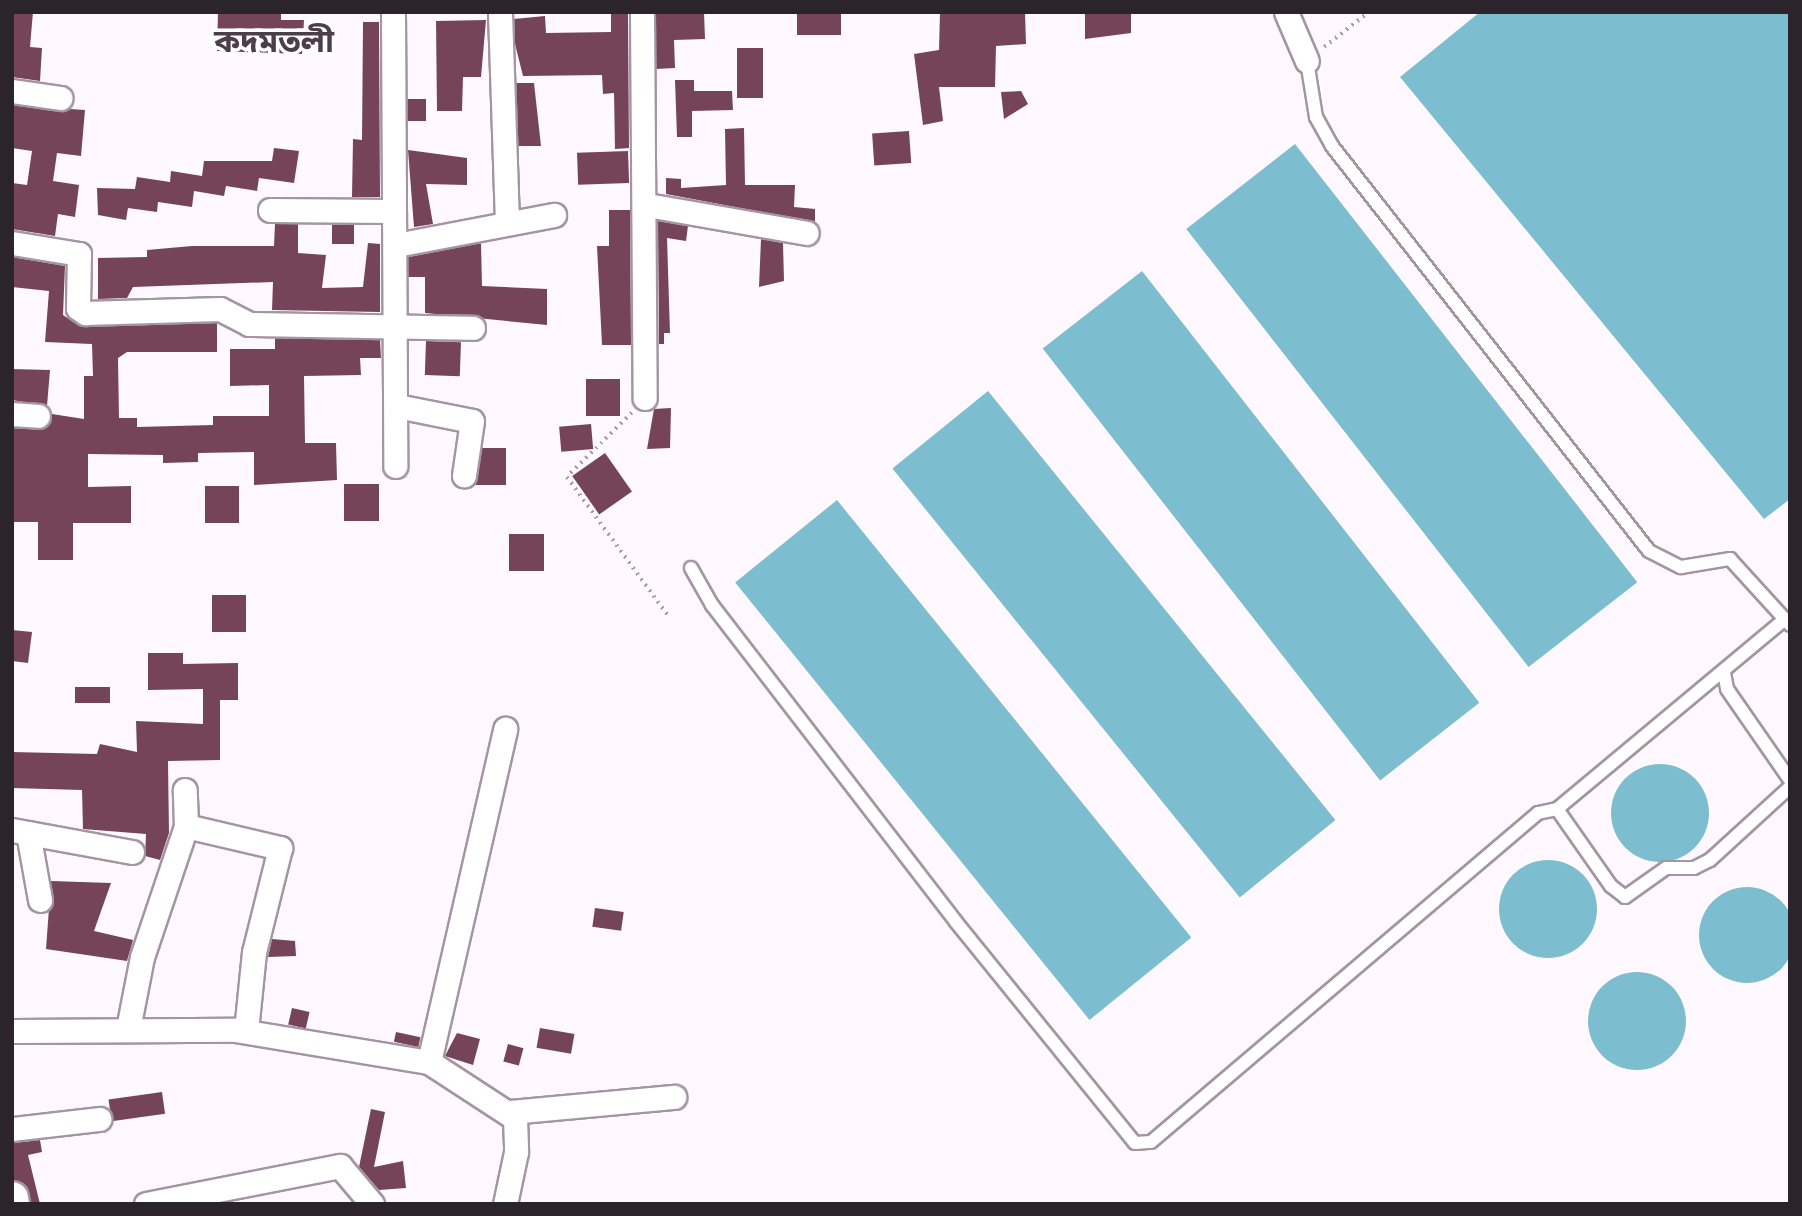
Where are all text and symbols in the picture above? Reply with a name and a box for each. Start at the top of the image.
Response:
district label: কদমতলী [214,22,334,60]

